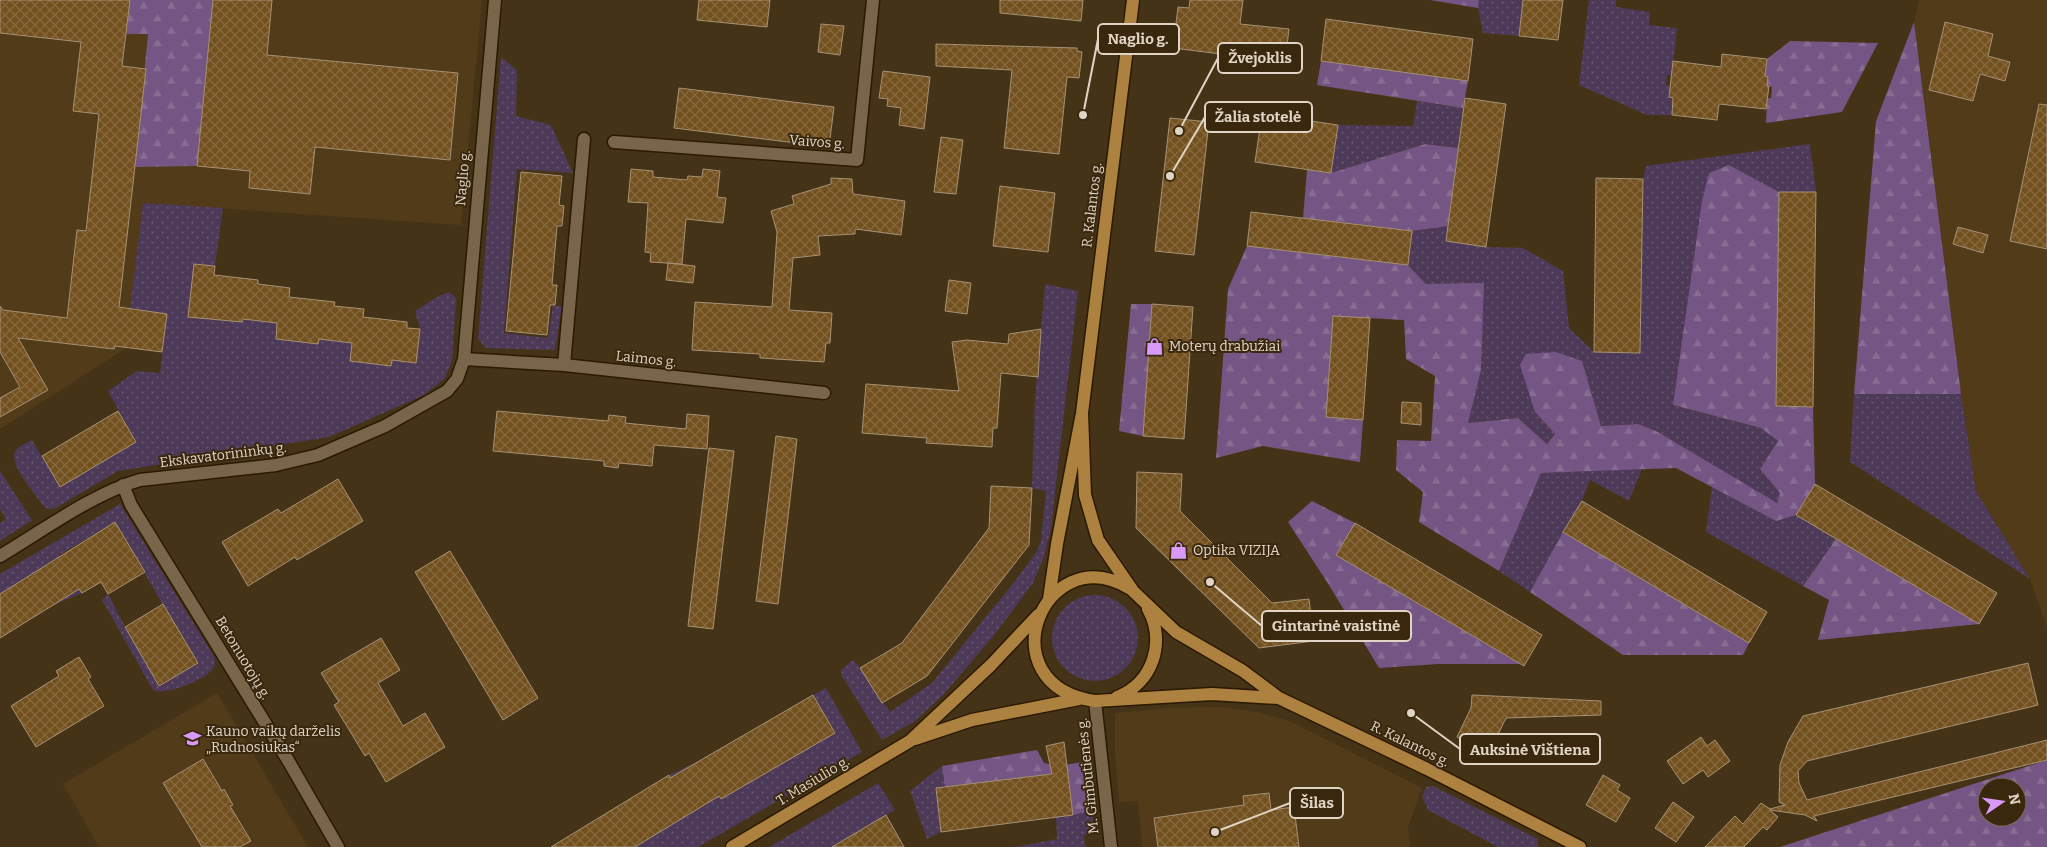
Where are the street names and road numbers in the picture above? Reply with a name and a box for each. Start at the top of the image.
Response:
street label: Vaivos g. [789,132,845,152]
street label: Naglio g. [452,149,474,207]
street label: R. Kalantos g. [1078,161,1106,248]
street label: Laimos g. [615,347,677,371]
street label: Ekskavatorininkų g. [159,439,287,471]
street label: Betonuotojų g. [212,613,275,703]
street label: M. Gimbutienės g. [1073,717,1103,835]
street label: R. Kalantos g. [1368,718,1452,770]
street label: T. Masiulio g. [773,753,853,809]

